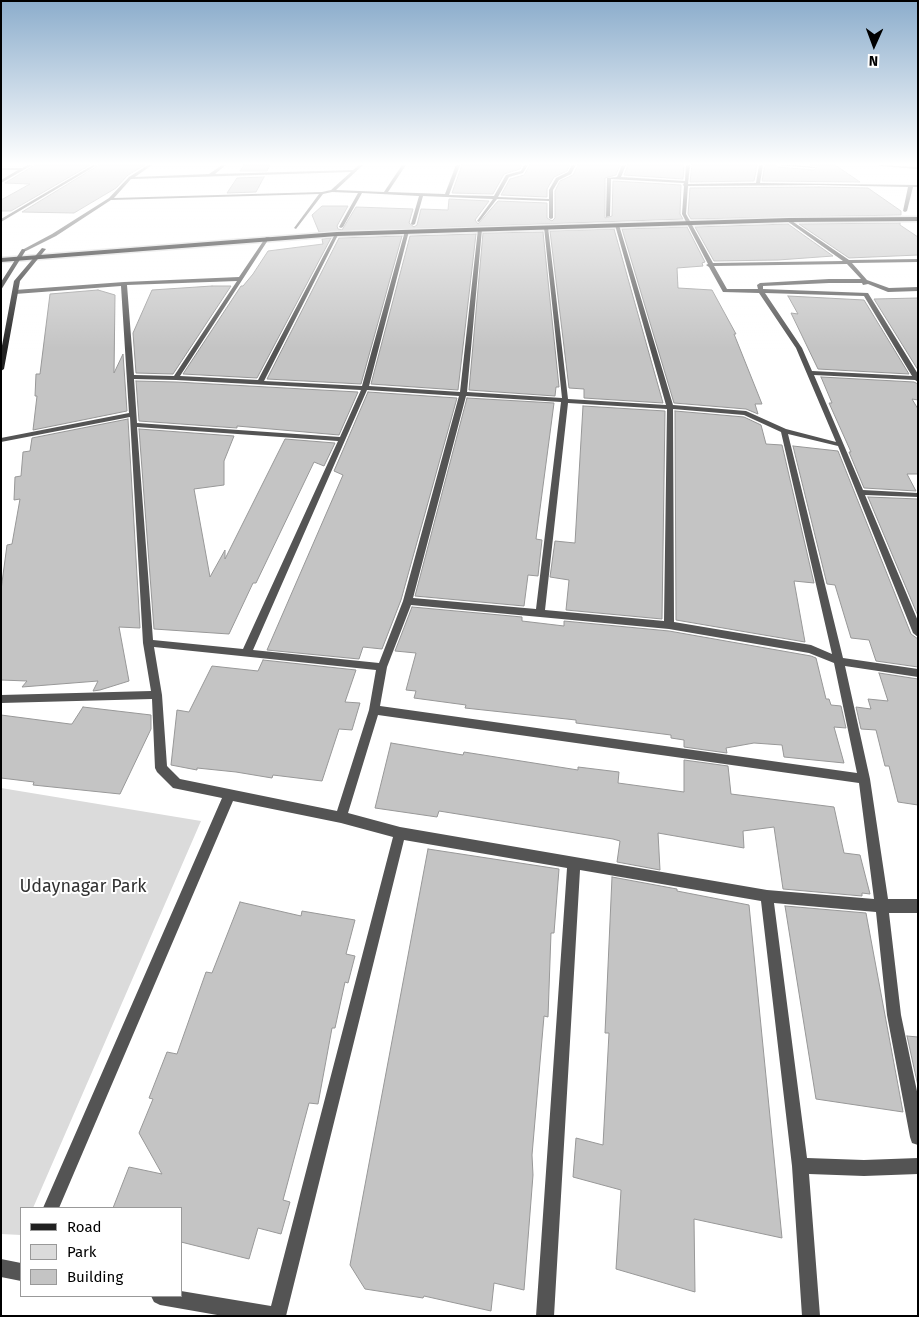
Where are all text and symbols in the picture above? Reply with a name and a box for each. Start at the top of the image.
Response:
north arrow [849,20,899,70]
text: N [869,52,878,69]
park label: Udaynagar Park [19,876,147,898]
legend [20,1207,182,1297]
text: Road [67,1218,102,1236]
text: Park [67,1243,97,1261]
text: Building [67,1268,123,1286]

